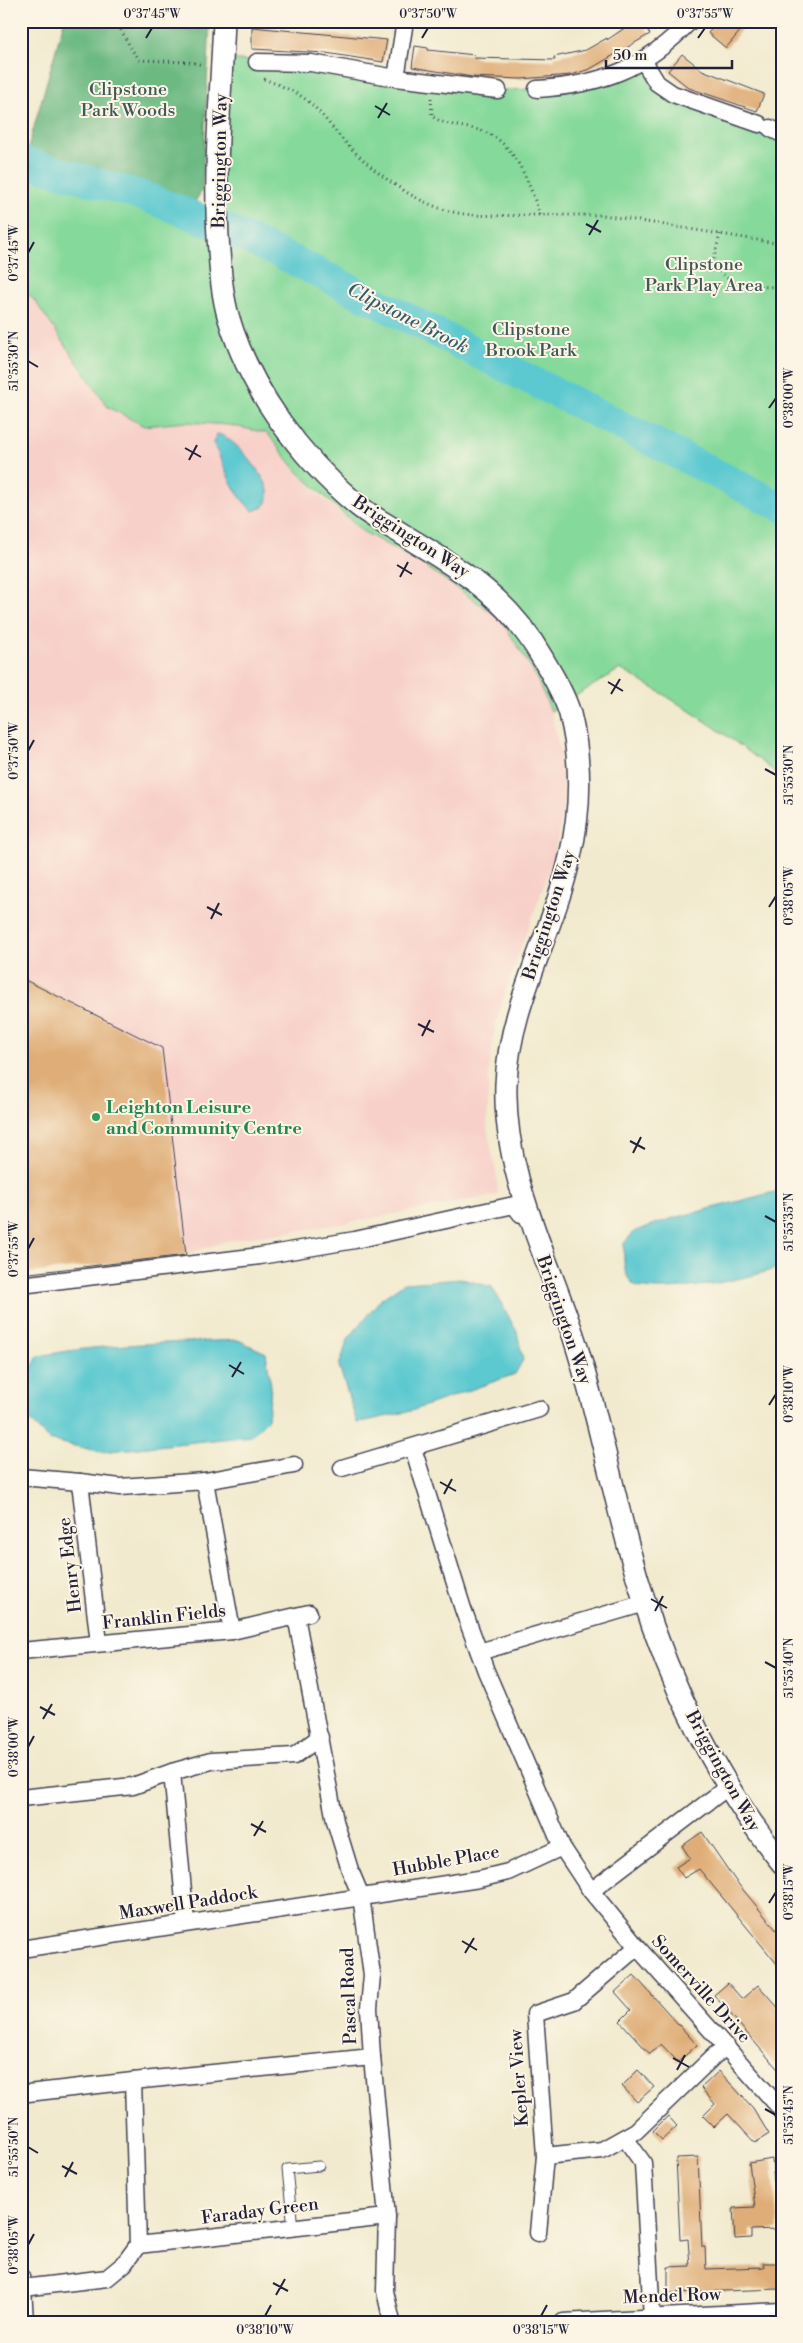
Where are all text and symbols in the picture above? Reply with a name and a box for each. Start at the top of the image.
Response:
text: 0°37'45"W [124,7,182,22]
text: 0°37'50"W [399,7,458,22]
text: 0°37'55"W [677,7,734,22]
scale bar [606,38,732,70]
text: 50 m [613,46,647,65]
park label: Clipstone Park Woods [81,78,175,122]
street label: Briggington Way [207,93,233,230]
text: 0°37'45"W [7,223,22,281]
park label: Clipstone Park Play Area [645,253,764,297]
water label: Clipstone Brook [343,277,473,359]
park label: Clipstone Brook Park [485,318,578,362]
text: 51°55'30"N [7,331,22,391]
text: 0°38'00"W [782,367,797,428]
street label: Briggington Way [347,490,474,584]
text: 0°37'50"W [7,721,22,780]
text: 51°55'30"N [782,745,797,805]
street label: Briggington Way [517,847,581,984]
text: 0°38'05"W [782,865,797,926]
place label: Leighton Leisure and Community Centre [106,1096,302,1140]
marker: Leighton Leisure and Community Centre [90,1111,102,1123]
text: 51°55'35"N [782,1192,797,1251]
text: 0°37'55"W [7,1220,22,1277]
street label: Briggington Way [531,1252,597,1388]
text: 0°38'10"W [782,1364,797,1423]
street label: Henry Edge [53,1516,87,1614]
street label: Franklin Fields [101,1599,227,1635]
text: 51°55'40"N [782,1638,797,1698]
street label: Briggington Way [680,1706,766,1836]
text: 0°38'00"W [7,1716,22,1777]
street label: Hubble Place [391,1840,501,1882]
text: 0°38'15"W [782,1863,797,1920]
street label: Maxwell Paddock [117,1880,260,1925]
street label: Somerville Drive [646,1930,756,2048]
street label: Pascal Road [336,1946,362,2045]
street label: Kepler View [504,2028,534,2128]
text: 51°55'45"N [782,2085,797,2145]
text: 51°55'50"N [7,2117,22,2177]
street label: Faraday Green [200,2192,320,2230]
text: 0°38'05"W [7,2214,22,2275]
street label: Mendel Row [622,2283,722,2309]
text: 0°38'10"W [236,2323,295,2338]
text: 0°38'15"W [513,2323,570,2338]

